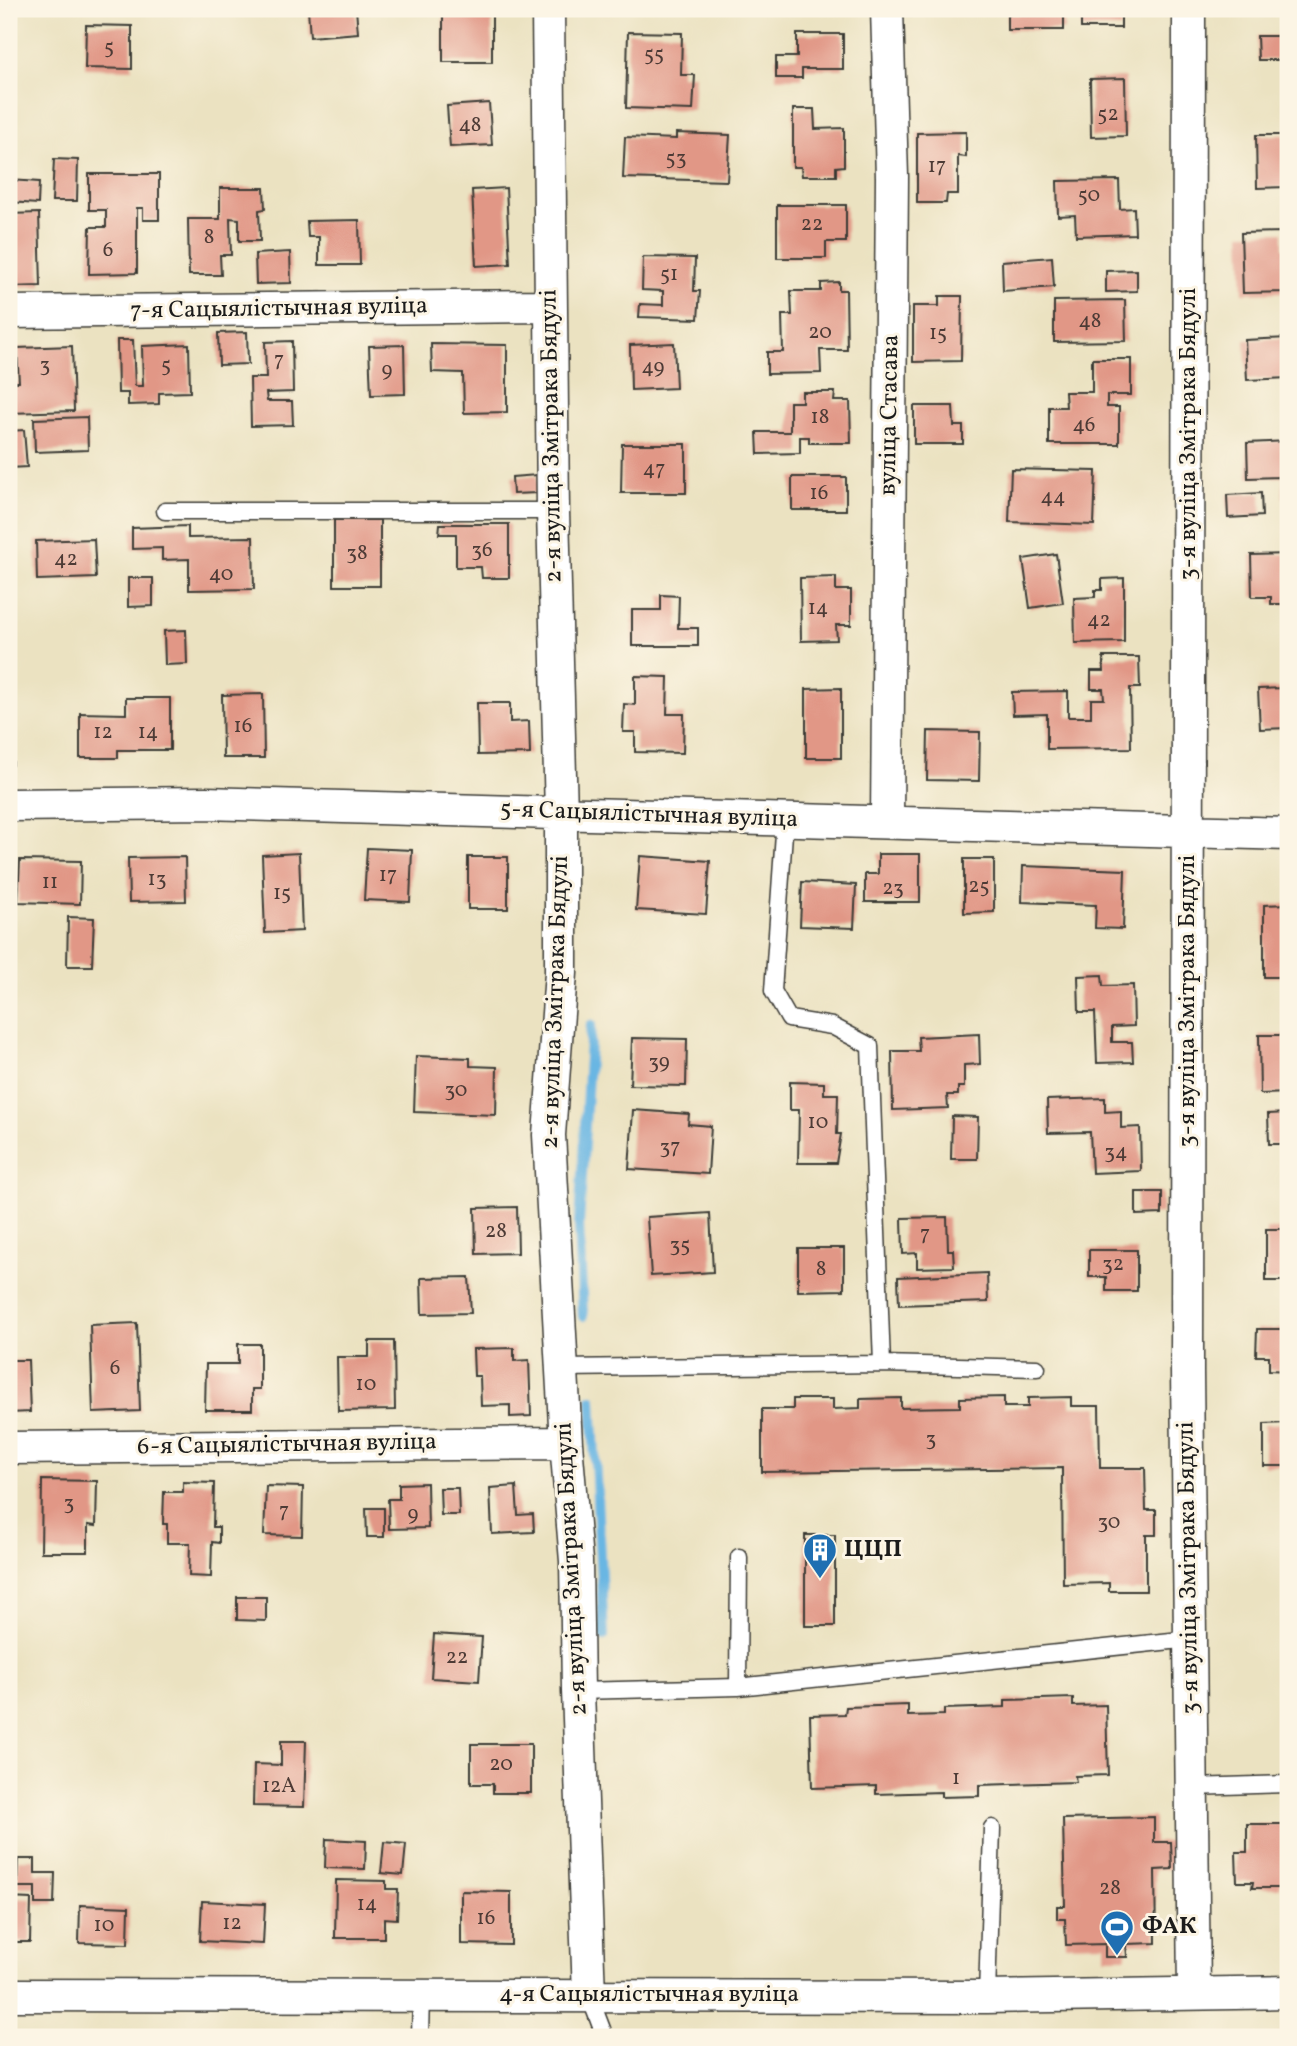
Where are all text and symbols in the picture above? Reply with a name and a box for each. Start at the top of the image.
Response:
house number: 5 [104,33,114,62]
house number: 55 [644,40,664,69]
house number: 52 [1097,100,1119,129]
house number: 48 [459,111,481,140]
house number: 53 [666,144,686,173]
house number: 17 [928,152,946,181]
house number: 50 [1078,181,1100,210]
house number: 22 [801,210,823,239]
house number: 8 [204,223,214,252]
house number: 6 [103,236,113,265]
house number: 51 [660,260,678,289]
street label: 3-я вуліца Змітрака Бядулі [1172,287,1206,581]
street label: 7-я Сацыялістычная вуліца [130,289,428,329]
street label: 2-я вуліца Змітрака Бядулі [532,289,572,583]
house number: 48 [1079,307,1101,336]
house number: 20 [808,318,832,347]
house number: 15 [929,319,947,348]
street label: вуліца Стасава [872,334,908,496]
house number: 7 [274,346,284,375]
house number: 3 [40,351,50,380]
house number: 5 [161,351,171,380]
house number: 49 [642,353,665,382]
house number: 9 [382,356,393,385]
house number: 18 [811,403,829,432]
house number: 46 [1073,411,1095,440]
house number: 47 [643,455,665,484]
house number: 16 [810,479,828,508]
house number: 44 [1040,483,1066,512]
house number: 36 [471,536,493,565]
house number: 38 [346,539,368,568]
house number: 42 [54,545,78,574]
house number: 40 [209,560,233,589]
house number: 14 [808,594,828,623]
house number: 42 [1087,606,1111,635]
house number: 16 [234,712,252,741]
house number: 12 [93,718,113,747]
house number: 14 [138,718,158,747]
street label: 5-я Сацыялістычная вуліца [499,793,799,837]
street label: 3-я вуліца Змітрака Бядулі [1171,854,1205,1148]
street label: 2-я вуліца Змітрака Бядулі [534,855,578,1149]
house number: 17 [379,861,397,890]
house number: 13 [148,865,166,894]
house number: 11 [42,868,58,897]
house number: 25 [968,872,990,901]
house number: 23 [882,874,904,903]
house number: 15 [273,879,291,908]
house number: 39 [648,1048,670,1077]
house number: 30 [445,1076,467,1105]
house number: 10 [808,1108,828,1137]
house number: 37 [660,1133,680,1162]
house number: 34 [1104,1138,1128,1167]
house number: 28 [485,1217,507,1246]
house number: 7 [920,1220,930,1249]
house number: 35 [670,1231,690,1260]
house number: 32 [1102,1250,1124,1279]
house number: 8 [816,1255,826,1284]
house number: 6 [110,1354,120,1383]
house number: 10 [356,1370,376,1399]
street label: 2-я вуліца Змітрака Бядулі [547,1421,597,1717]
street label: 3-я вуліца Змітрака Бядулі [1169,1421,1209,1715]
street label: 6-я Сацыялістычная вуліца [137,1425,437,1465]
house number: 3 [926,1425,936,1454]
house number: 3 [64,1489,74,1518]
house number: 7 [279,1497,289,1526]
house number: 9 [408,1500,419,1529]
house number: 30 [1098,1508,1120,1537]
building icon: ЦЦП [801,1531,839,1580]
place label: ЦЦП [844,1533,902,1567]
house number: 22 [446,1643,468,1672]
house number: 20 [489,1750,513,1779]
house number: 1 [952,1764,960,1793]
house number: 12А [262,1772,296,1801]
house number: 28 [1099,1874,1121,1903]
house number: 14 [357,1890,377,1919]
house number: 16 [477,1904,495,1933]
sports icon: ФАК [1098,1908,1136,1957]
house number: 12 [222,1909,242,1938]
place label: ФАК [1142,1910,1197,1944]
house number: 10 [94,1911,114,1940]
street label: 4-я Сацыялістычная вуліца [499,1978,799,2012]

